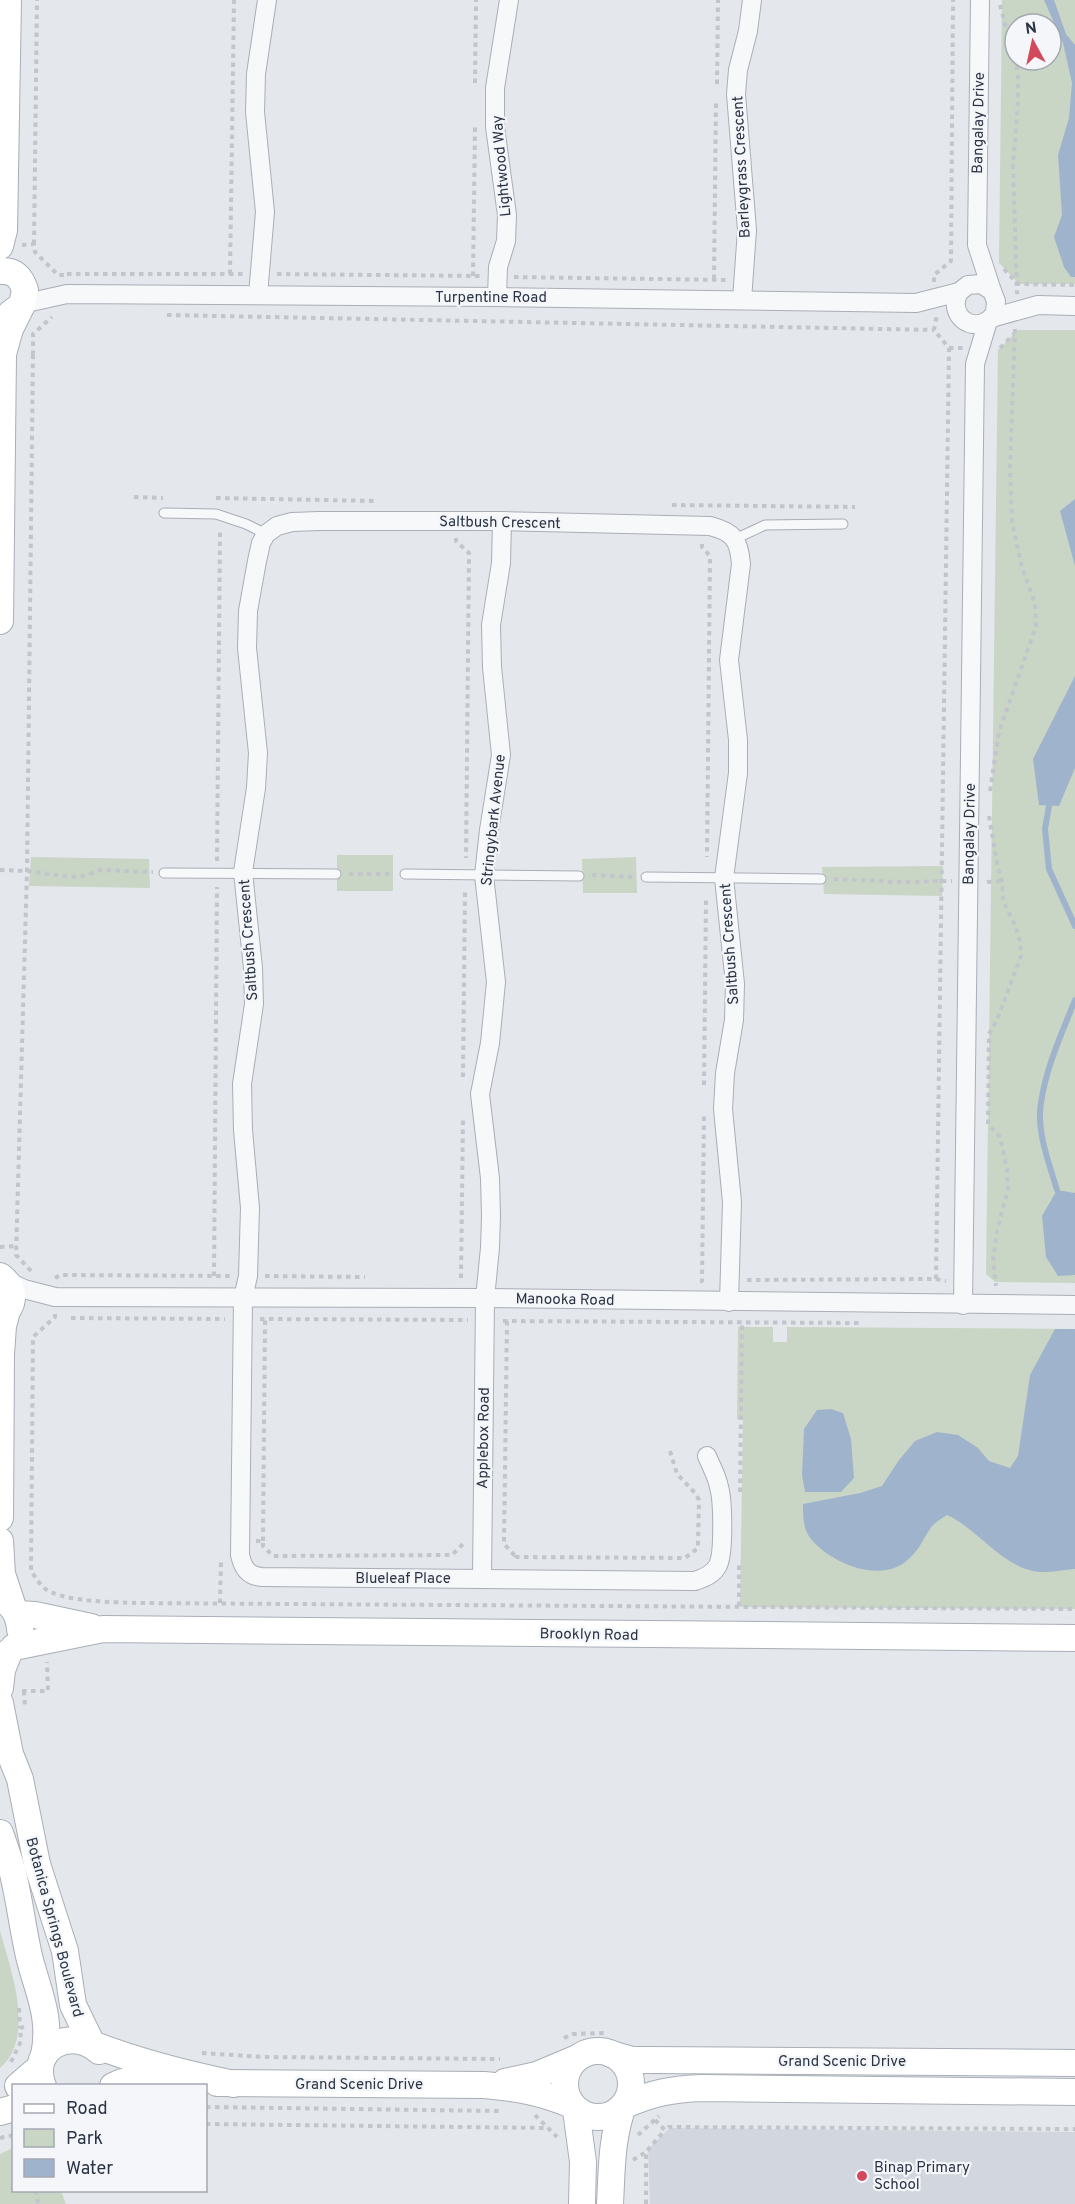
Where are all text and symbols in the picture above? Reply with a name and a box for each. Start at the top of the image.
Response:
north arrow [1003,12,1063,72]
text: N [1024,18,1038,40]
street label: Bangalay Drive [969,72,990,174]
street label: Barleygrass Crescent [729,95,756,239]
street label: Lightwood Way [489,114,516,217]
street label: Turpentine Road [435,289,547,308]
street label: Saltbush Crescent [439,513,561,534]
street label: Stringybark Avenue [478,753,511,887]
street label: Bangalay Drive [960,783,981,885]
street label: Saltbush Crescent [236,878,263,1001]
street label: Saltbush Crescent [717,882,744,1005]
street label: Manooka Road [515,1290,615,1311]
street label: Applebox Road [474,1387,495,1489]
street label: Blueleaf Place [355,1570,451,1589]
street label: Brooklyn Road [539,1625,639,1646]
street label: Botanica Springs Boulevard [20,1835,87,2019]
street label: Grand Scenic Drive [778,2053,906,2072]
street label: Grand Scenic Drive [295,2076,423,2095]
legend [12,2084,207,2192]
text: Road [66,2098,108,2121]
text: Park [66,2128,103,2151]
text: Water [66,2158,113,2181]
place label: Binap Primary School [874,2159,970,2195]
marker: Binap Primary School [855,2169,869,2183]

